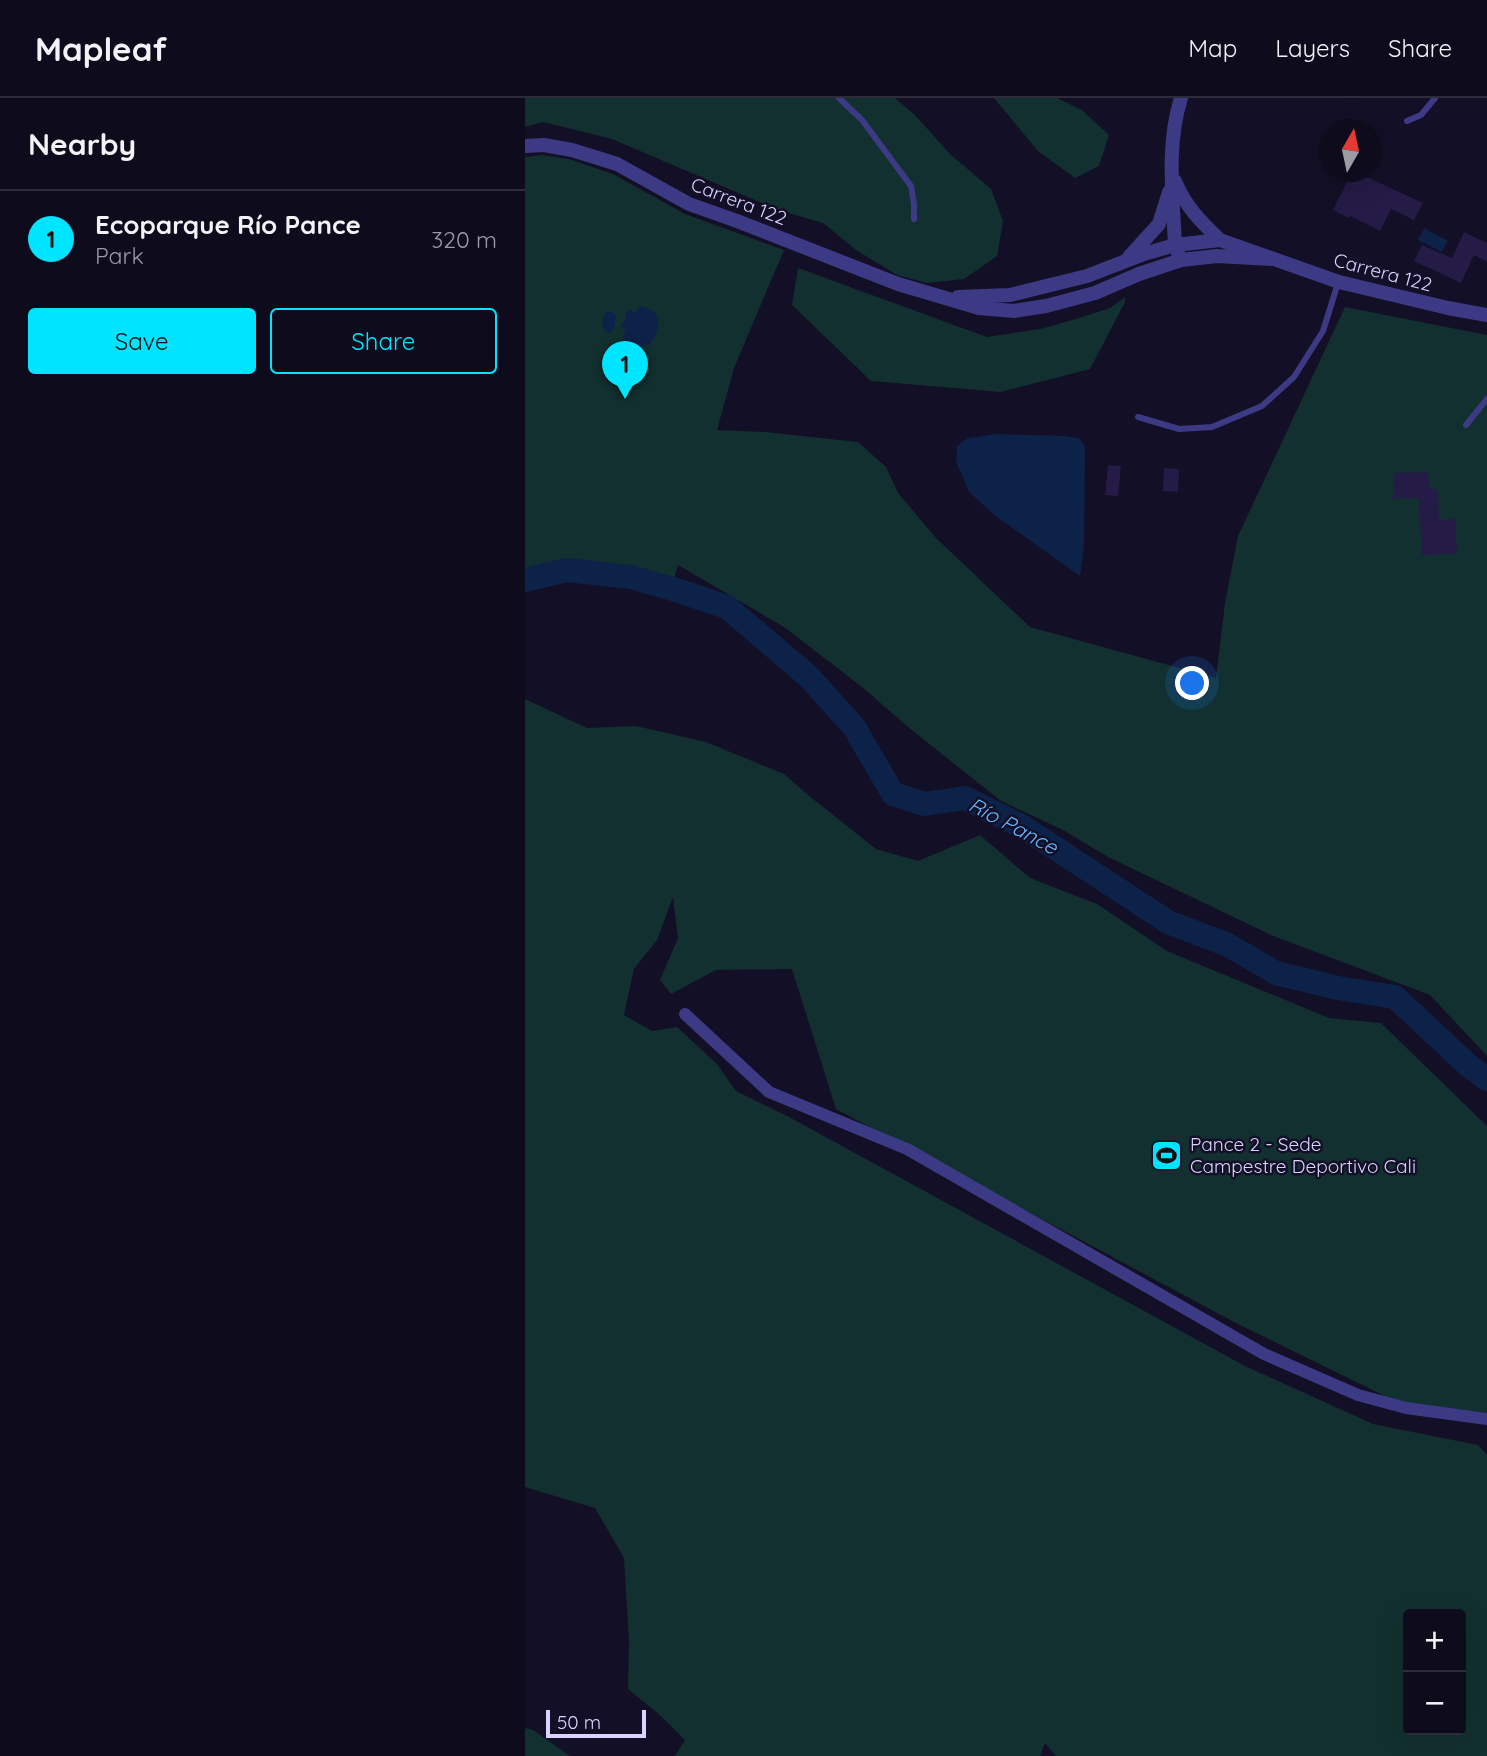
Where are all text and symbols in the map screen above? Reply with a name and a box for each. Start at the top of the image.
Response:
text: Mapleaf [35,28,167,69]
text: Map [1188,33,1237,63]
text: Layers [1275,33,1350,63]
text: Share [1388,33,1452,63]
north arrow [1319,119,1382,182]
text: Nearby [28,125,136,163]
street label: Carrera 122 [688,172,790,230]
text: Ecoparque Río Pance [95,208,361,241]
text: 1 [47,225,55,254]
text: 320 m [431,225,497,254]
text: Park [95,241,144,270]
street label: Carrera 122 [1331,247,1435,297]
button: Save [28,308,256,374]
button: Share [270,308,497,374]
pin: 1 [602,341,648,399]
your location [1175,666,1209,700]
water label: Río Pance [965,791,1063,860]
place label: Pance 2 - Sede Campestre Deportivo Cali [1190,1132,1416,1178]
sports icon: Pance 2 - Sede Campestre Deportivo Cali [1150,1138,1184,1172]
map controls [1403,1609,1466,1735]
button: + [1403,1609,1466,1672]
button: − [1403,1672,1466,1735]
scale bar [546,1707,646,1739]
text: 50 m [557,1710,601,1734]

